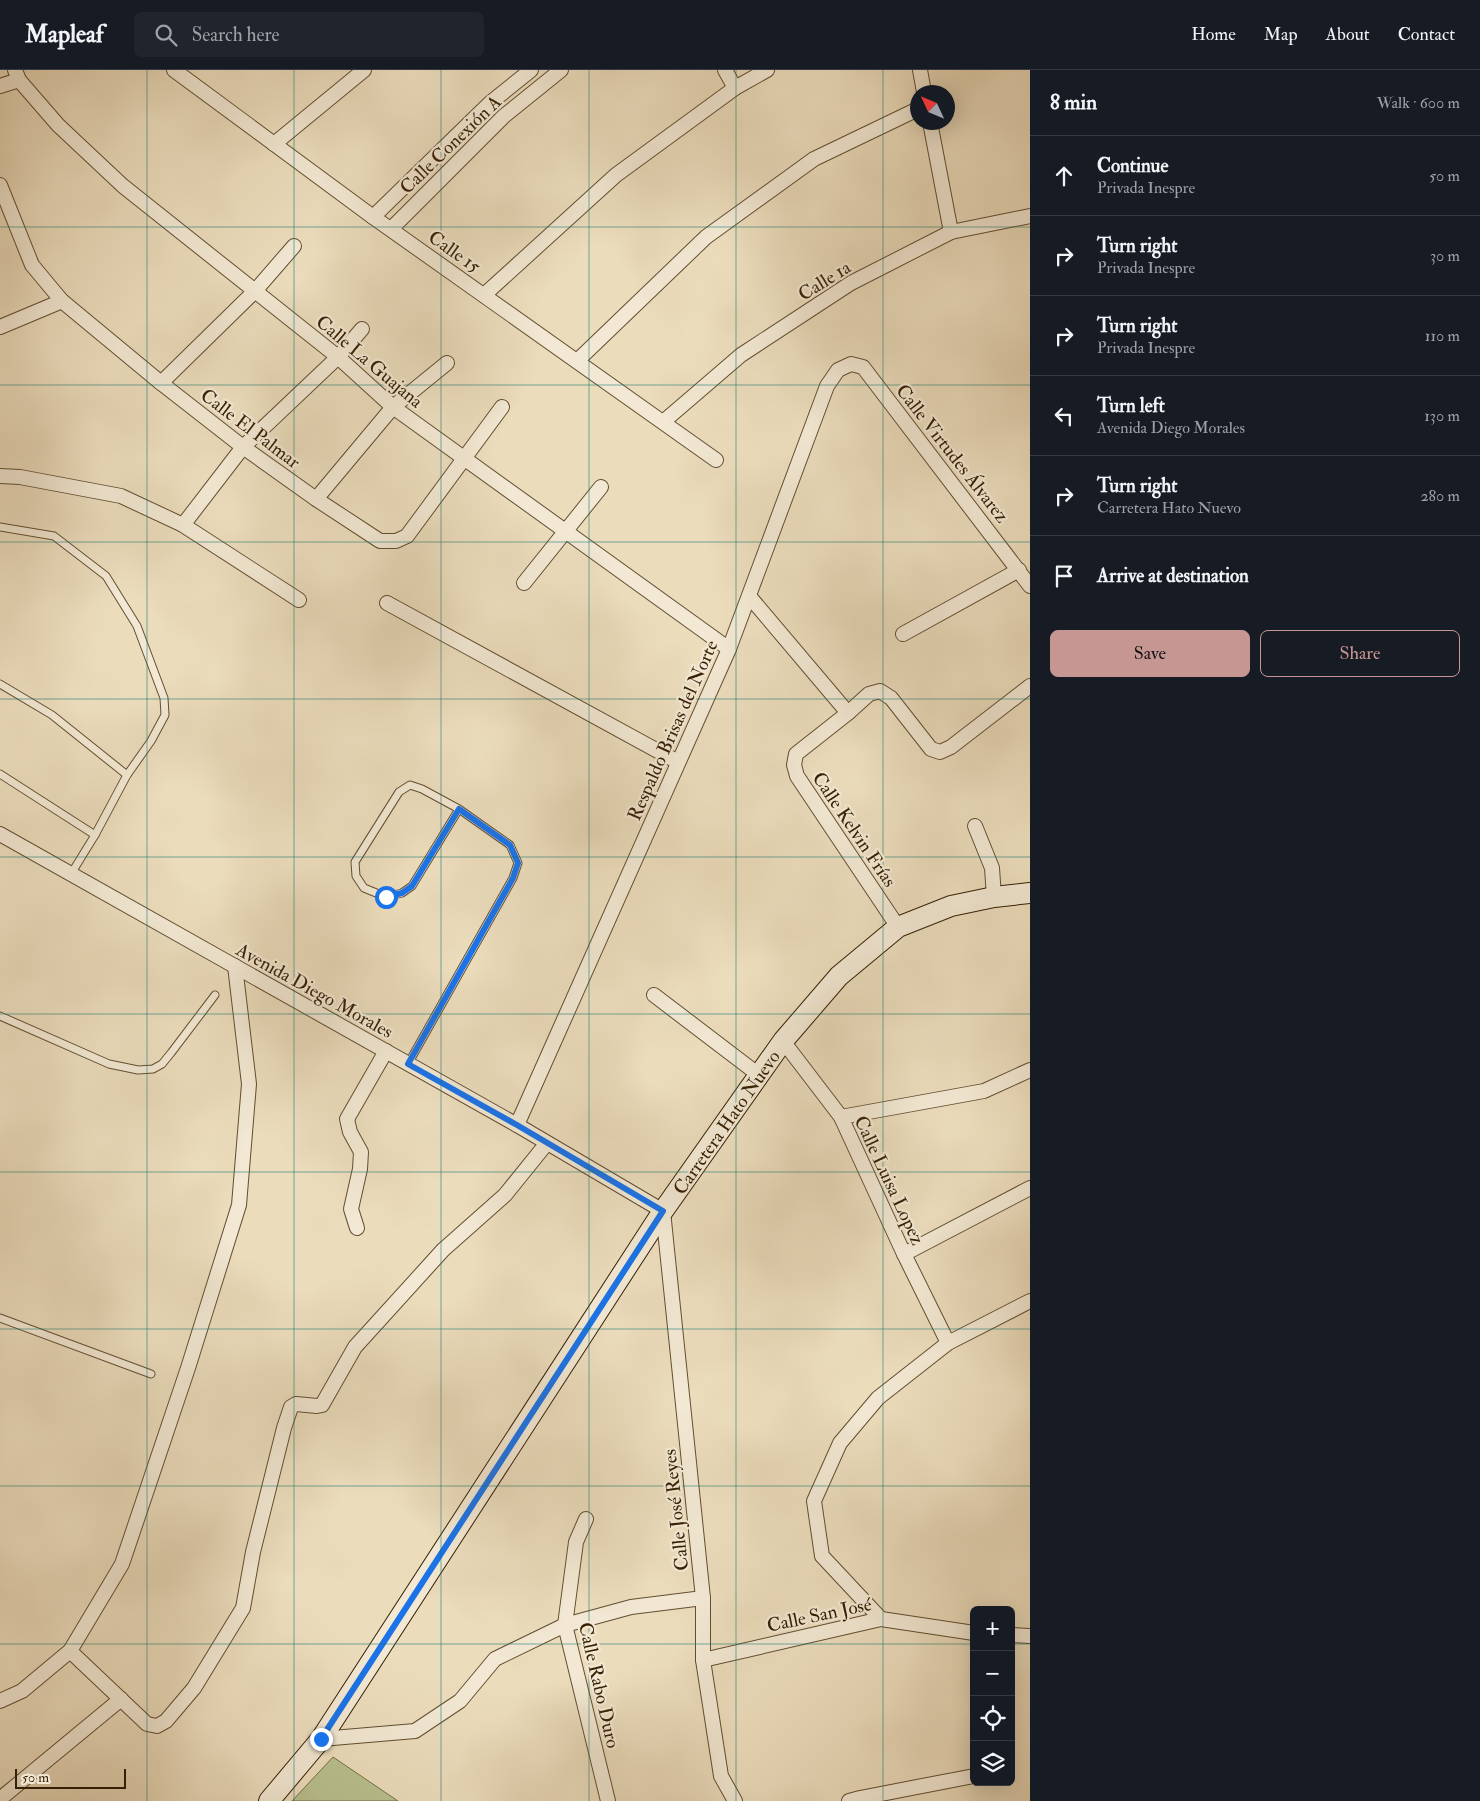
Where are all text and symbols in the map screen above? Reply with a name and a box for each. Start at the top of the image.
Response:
search box [134,12,484,57]
text: Mapleaf [25,19,104,50]
icon: search [152,21,180,49]
text: Search here [192,23,279,47]
text: Home [1191,23,1236,46]
text: Map [1264,23,1298,46]
text: About [1326,23,1370,46]
text: Contact [1398,23,1455,46]
north arrow [910,85,955,130]
text: 8 min [1050,89,1097,116]
street label: Calle Conexión A [395,90,507,199]
text: Walk · 600 m [1377,93,1460,113]
text: Continue [1097,154,1168,178]
icon: ahead [1050,162,1078,190]
text: 50 m [1429,166,1460,186]
text: Privada Inespre [1097,178,1195,198]
street label: Calle 15 [424,225,486,279]
text: Turn right [1097,234,1177,258]
icon: right [1050,242,1078,270]
text: 30 m [1430,246,1460,266]
street label: Calle 1a [794,255,856,306]
text: Privada Inespre [1097,258,1195,278]
street label: Calle La Guajana [311,310,428,414]
text: Turn right [1097,314,1177,338]
icon: right [1050,322,1078,350]
text: 110 m [1425,326,1460,346]
text: Privada Inespre [1097,338,1195,358]
street label: Calle Virtudes Álvarez [891,378,1015,528]
street label: Calle El Palmar [196,383,305,474]
text: Turn left [1097,394,1165,418]
icon: left [1050,402,1078,430]
text: 130 m [1424,406,1460,426]
text: Avenida Diego Morales [1097,418,1245,438]
text: Turn right [1097,474,1177,498]
icon: right [1050,482,1078,510]
text: 280 m [1420,486,1460,506]
text: Carretera Hato Nuevo [1097,498,1241,518]
icon: arrive [1050,562,1078,590]
text: Arrive at destination [1097,564,1249,588]
button: Save [1050,630,1250,677]
button: Share [1260,630,1460,677]
street label: Respaldo Brisas del Norte [622,636,724,825]
street label: Calle Kelvin Frías [807,767,902,892]
route start [375,886,398,909]
street label: Avenida Diego Morales [231,937,397,1044]
street label: Carretera Hato Nuevo [668,1046,786,1199]
street label: Calle Luisa Lopez [848,1112,930,1249]
street label: Calle José Reyes [658,1448,694,1572]
street label: Calle San José [765,1592,874,1638]
map controls [970,1606,1015,1786]
button: + [970,1606,1015,1651]
street label: Calle Rabo Duro [573,1620,625,1751]
button: − [970,1651,1015,1696]
button: locate [970,1696,1015,1741]
route end [310,1728,333,1751]
button: layers [970,1741,1015,1786]
scale bar [15,1766,126,1789]
text: 50 m [22,1769,49,1786]

